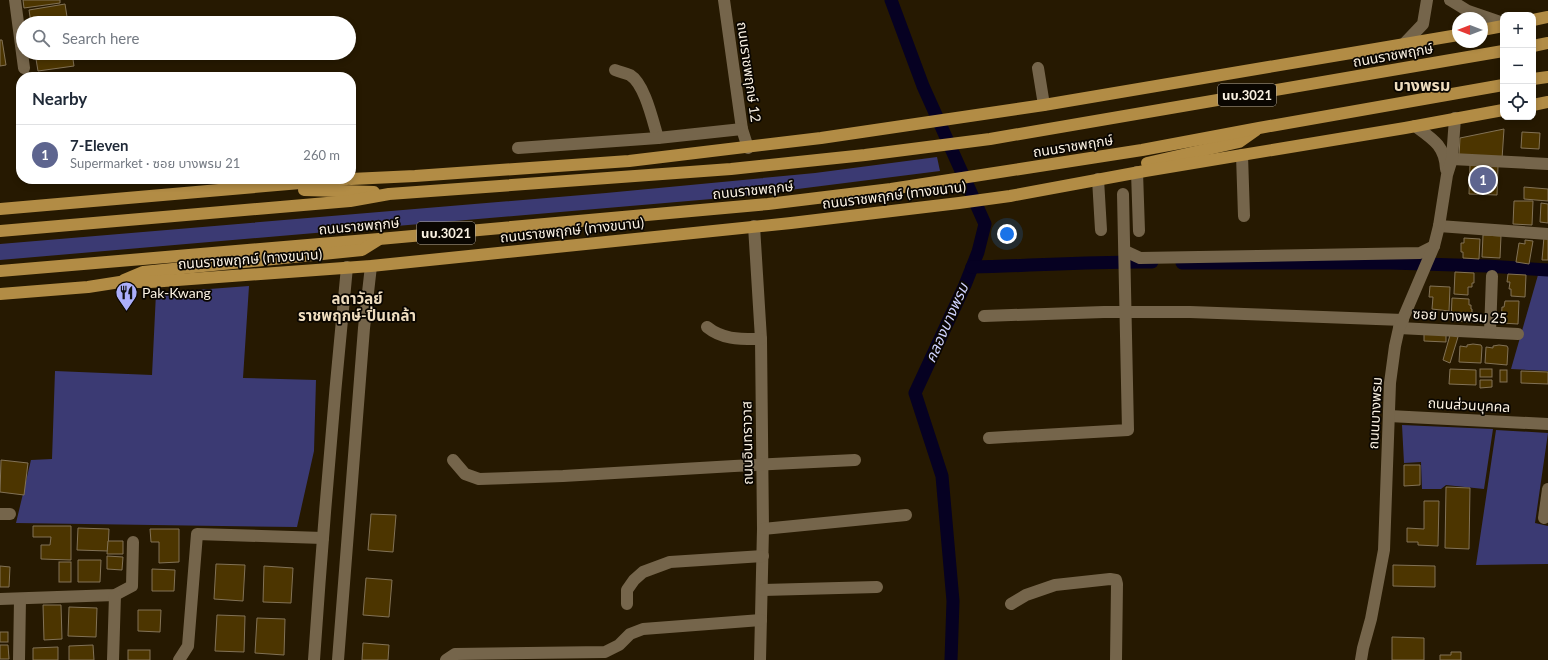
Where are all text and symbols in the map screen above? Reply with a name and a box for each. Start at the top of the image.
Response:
north arrow [1452,12,1488,48]
map controls [1500,12,1536,120]
button: + [1500,12,1536,48]
search box [16,16,356,60]
street label: ถนนราชพฤกษ์ 12 [734,21,765,123]
icon: search [30,27,52,49]
text: Search here [62,29,139,47]
street label: ถนนราชพฤกษ์ [1351,39,1434,70]
button: − [1500,48,1536,84]
district label: บางพรม [1394,75,1450,94]
road number: นบ.3021 [1218,84,1276,106]
button: locate [1500,84,1536,120]
text: Nearby [32,88,87,109]
street label: ถนนราชพฤกษ์ [1031,131,1114,160]
text: 7-Eleven [70,136,129,154]
text: 1 [41,147,49,163]
text: 260 m [303,147,340,163]
text: Supermarket · ซอย บางพรม 21 [70,155,240,171]
pin: 1 [1470,165,1496,195]
street label: ถนนราชพฤกษ์ [712,177,794,202]
street label: ถนนราชพฤกษ์ (ทางขนาน) [821,177,967,212]
street label: ถนนราชพฤกษ์ [318,213,400,238]
street label: ถนนราชพฤกษ์ (ทางขนาน) [499,213,645,246]
road number: นบ.3021 [417,222,475,244]
your location [997,224,1017,244]
street label: ถนนราชพฤกษ์ (ทางขนาน) [177,245,323,272]
water label: คลองบางพรม [921,279,972,365]
restaurant icon: Pak-Kwang [114,280,140,313]
place label: Pak-Kwang [142,284,211,301]
district label: ลดาวัลย์ ราชพฤกษ์-ปิ่นเกล้า [298,289,416,324]
street label: ซอย บางพรม 25 [1412,305,1508,326]
street label: ถนนบางพรม [1364,376,1385,450]
street label: ถนนส่วนบุคคล [1427,394,1511,416]
street label: ถนนอินทราวาส [737,401,756,485]

